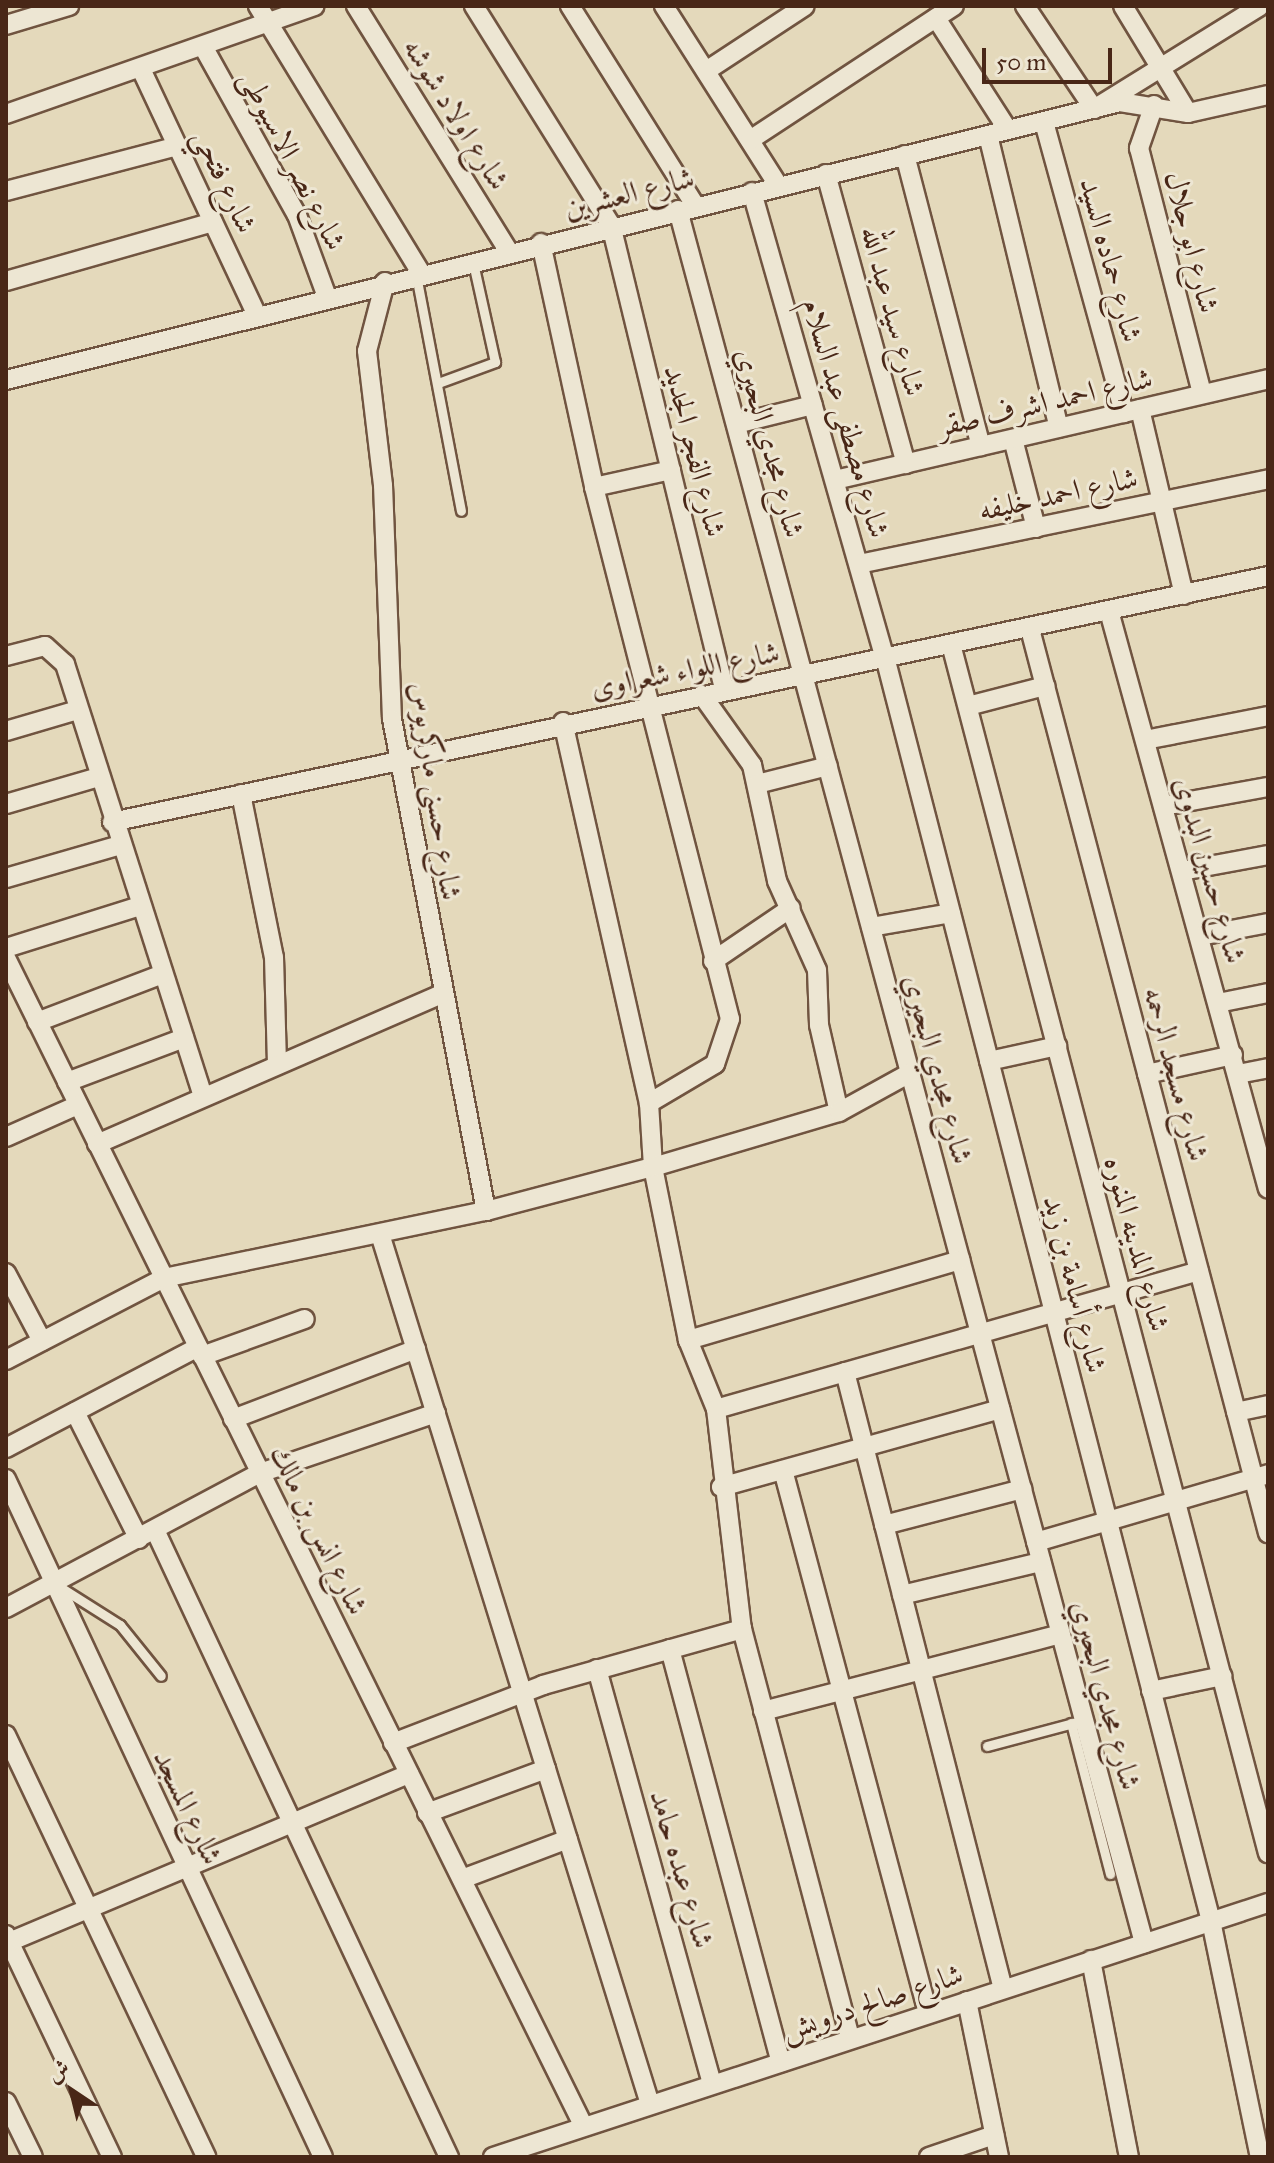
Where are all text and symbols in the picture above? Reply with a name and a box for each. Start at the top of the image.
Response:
street label: شارع اولاد شوشه [395,31,517,197]
scale bar [986,32,1116,82]
text: 50 m [996,47,1046,77]
street label: شارع نصر الاسيوطى [232,64,354,256]
street label: شارع فتحي [185,123,265,239]
street label: شارع العشرين [560,159,698,227]
street label: شارع ابو جلال [1157,168,1227,316]
street label: شارع حماده السيد [1072,174,1150,346]
street label: شارع سيد عبد الله [853,222,933,400]
street label: شارع مصطفى عبد السلام [795,294,897,542]
street label: شارع مجدي البحيري [727,344,813,542]
street label: شارع احمد اشرف صقر [934,360,1156,444]
street label: شارع الفجر الجديد [656,361,734,541]
street label: شارع احمد خليفه [975,460,1141,528]
street label: شارع اللواء شعراوى [588,634,782,706]
street label: شارع حسنى ماركريوس [403,680,469,902]
street label: شارع حسين البدوى [1166,772,1254,968]
street label: شارع مجدي البحيري [895,970,981,1168]
street label: شارع مسجد الرحمه [1135,983,1217,1165]
street label: شارع المدينه المنوره [1096,1153,1178,1335]
street label: شارع أسامة بن زيد [1036,1191,1114,1377]
street label: شارع انس بن مالك [262,1439,376,1621]
street label: شارع مجدي البحيري [1063,1596,1149,1794]
street label: شارع المسجد [146,1744,230,1870]
street label: شارع عبده حامد [642,1786,722,1952]
street label: شارع صالح درويش [777,1956,967,2048]
north arrow [32,2051,112,2131]
text: ش [41,2054,75,2088]

